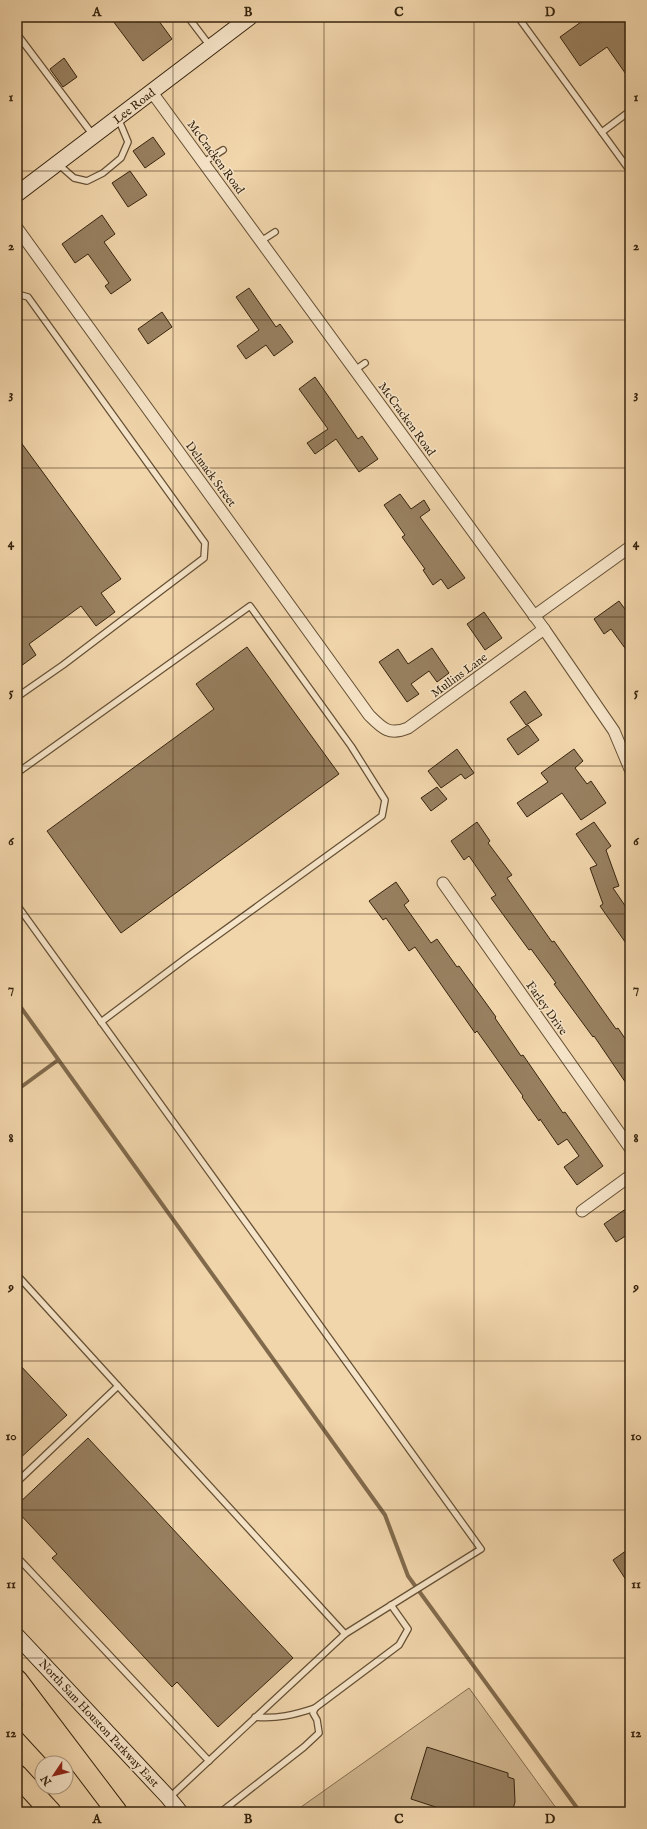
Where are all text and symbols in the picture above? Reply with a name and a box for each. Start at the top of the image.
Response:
text: A [92,4,103,21]
text: B [244,4,253,21]
text: C [394,4,404,21]
text: D [545,4,556,21]
street label: Lee Road [110,85,159,128]
text: 1 [9,89,14,106]
text: 1 [634,89,639,106]
street label: McCracken Road [184,117,248,198]
text: 2 [8,238,14,255]
text: 2 [633,238,639,255]
street label: McCracken Road [375,379,439,460]
text: 3 [9,386,14,403]
text: 3 [634,386,639,403]
street label: Delmack Street [182,439,239,510]
text: 4 [8,535,15,552]
text: 4 [633,535,640,552]
street label: Mullins Lane [428,650,491,701]
text: 5 [9,684,14,701]
text: 5 [634,684,639,701]
text: 6 [8,833,14,850]
text: 6 [633,833,639,850]
street label: Farley Drive [523,978,571,1038]
text: 7 [8,981,14,998]
text: 7 [633,981,639,998]
text: 8 [8,1130,14,1147]
text: 8 [633,1130,639,1147]
text: 9 [7,1279,14,1296]
text: 9 [632,1279,639,1296]
text: 10 [5,1428,17,1445]
text: 10 [630,1428,642,1445]
text: 11 [6,1576,16,1593]
text: 11 [631,1576,641,1593]
street label: North Sam Houston Parkway East [36,1656,162,1790]
text: 12 [6,1725,16,1742]
text: 12 [631,1725,641,1742]
north arrow [34,1755,74,1795]
text: A [92,1811,103,1828]
text: B [244,1811,253,1828]
text: C [394,1811,404,1828]
text: D [545,1811,556,1828]

